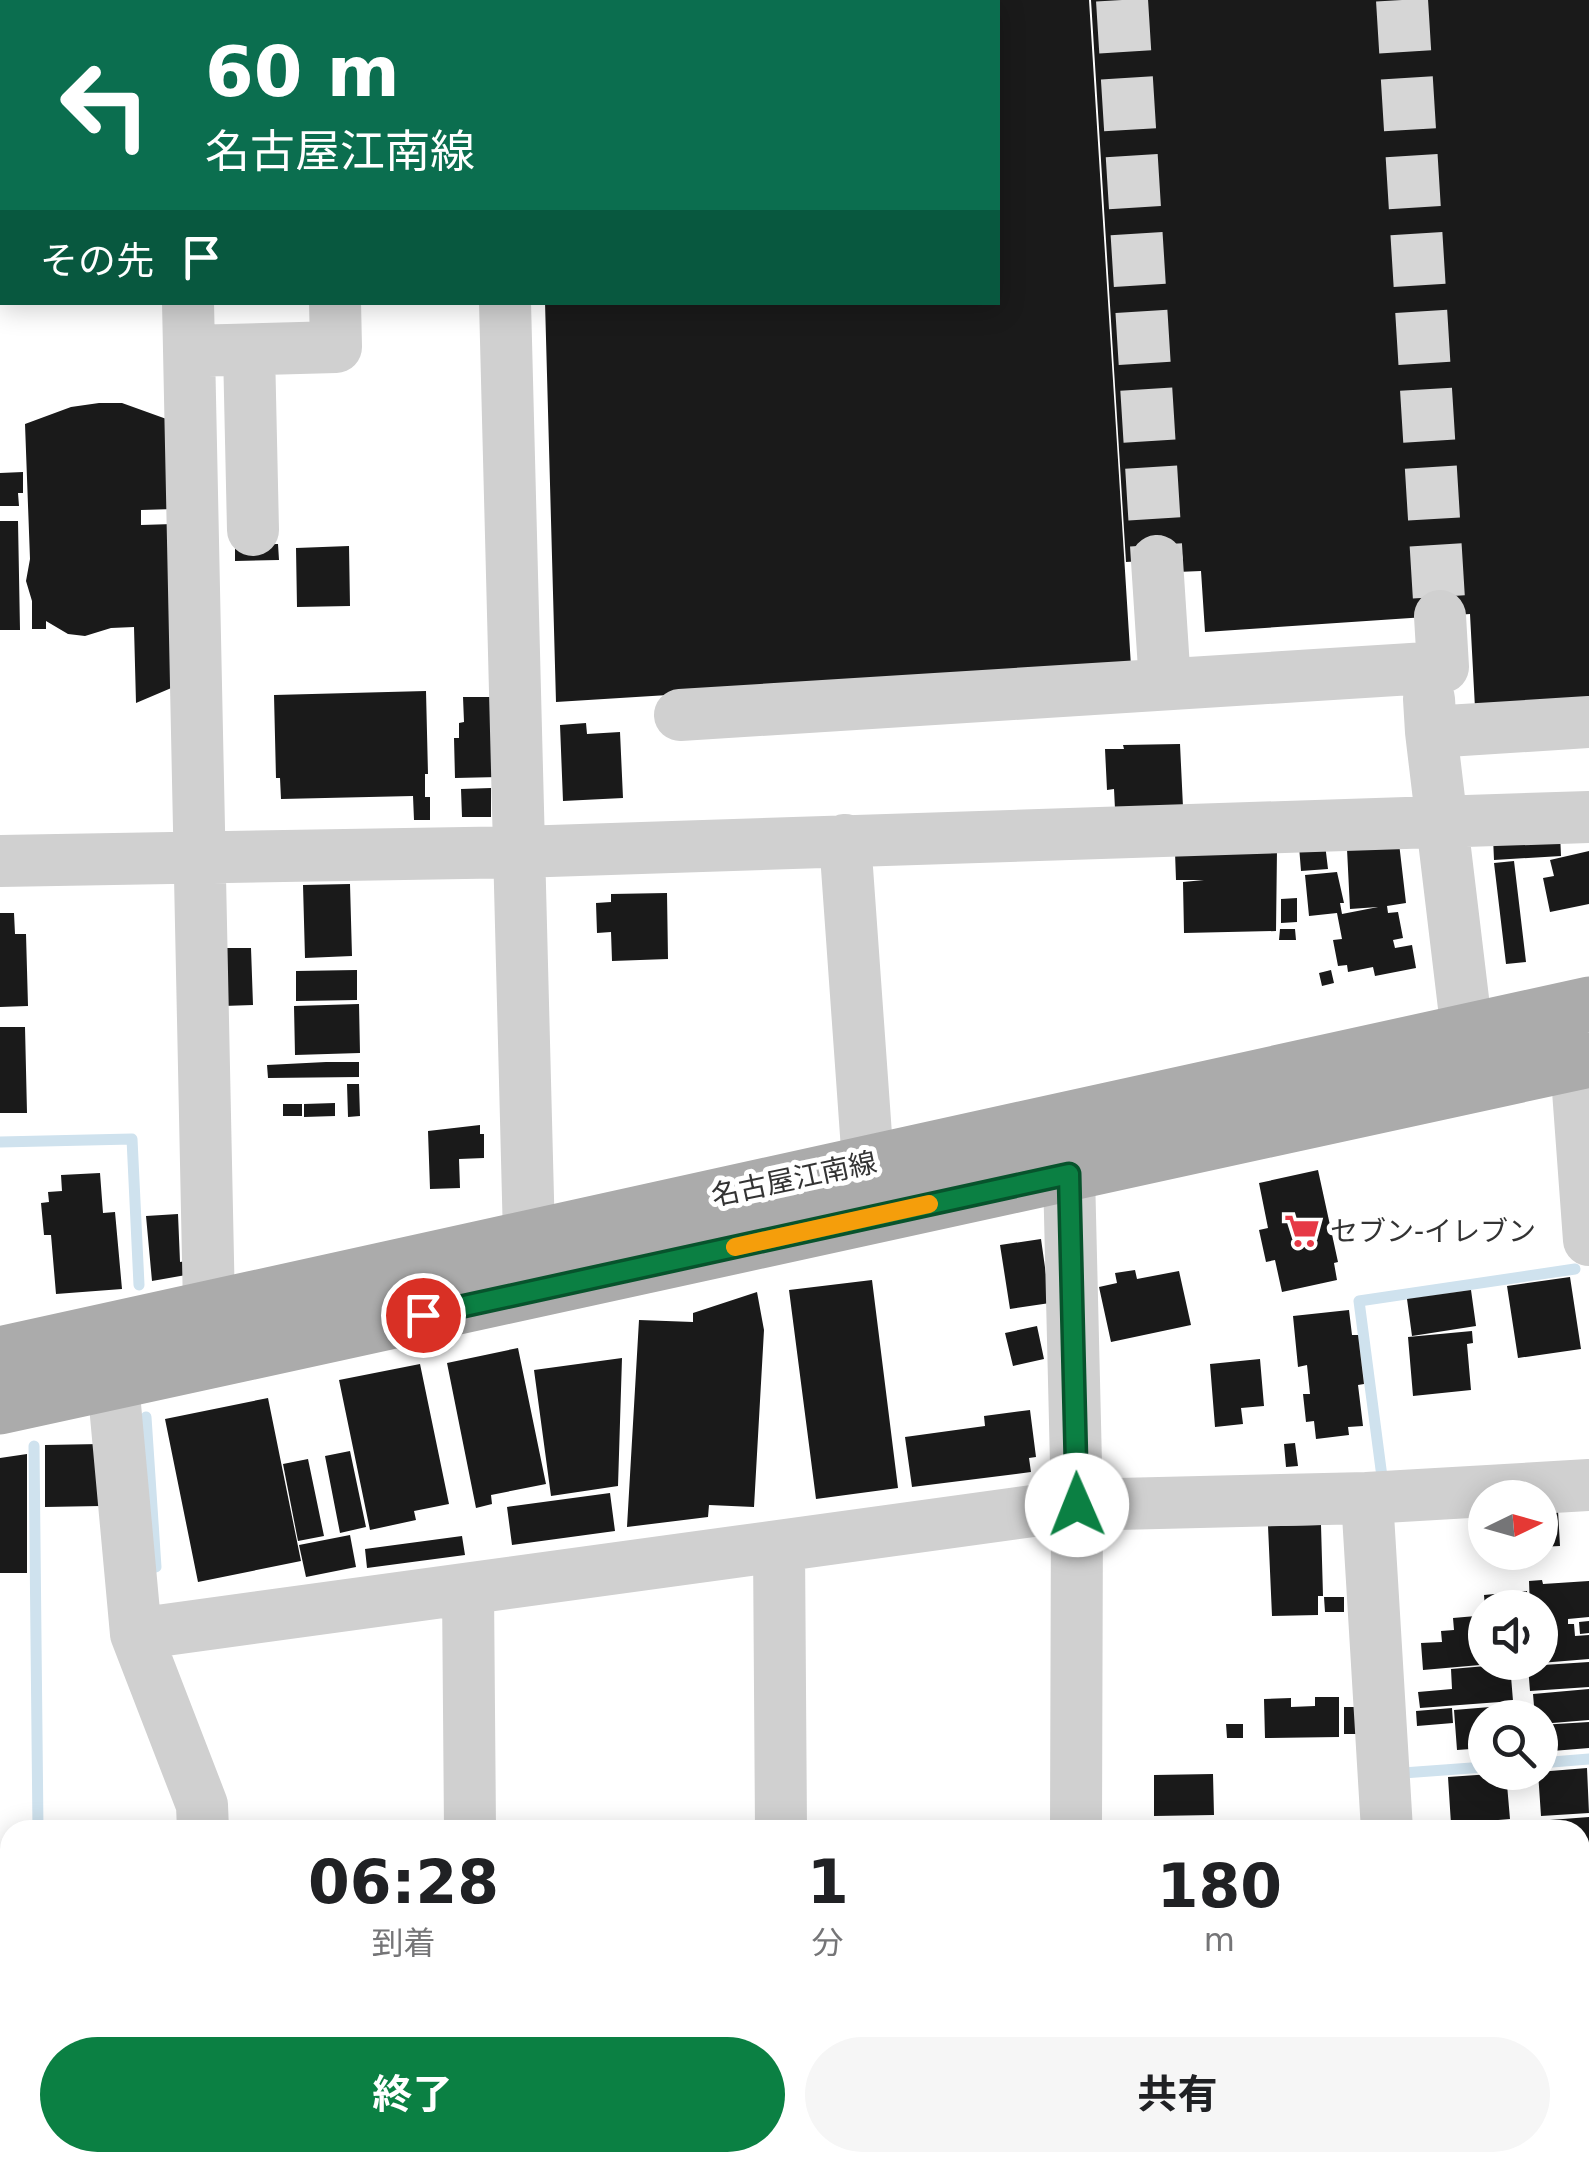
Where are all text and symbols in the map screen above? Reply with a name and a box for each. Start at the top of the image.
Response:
text: 60 m [205,31,400,113]
icon: left [40,40,170,170]
text: 名古屋江南線 [205,125,475,178]
icon: arrive [174,230,229,285]
text: その先 [40,239,154,283]
street label: 名古屋江南線 [708,1145,880,1213]
supermarket icon: セブン-イレブン [1283,1212,1321,1250]
place label: セブン-イレブン [1330,1215,1536,1248]
pin [381,1273,466,1358]
icon: arrive [396,1288,451,1343]
position arrow [1025,1453,1129,1557]
north arrow [1468,1480,1558,1570]
map controls [1468,1480,1558,1790]
button: sound [1468,1590,1558,1680]
button: search [1468,1700,1558,1790]
text: 06:28 [308,1847,499,1917]
text: 1 [807,1847,849,1917]
text: 180 [1157,1851,1282,1921]
text: m [1204,1921,1235,1959]
text: 到着 [371,1924,436,1962]
text: 分 [812,1924,844,1962]
button: 終了 [40,2037,785,2152]
button: 共有 [805,2037,1550,2152]

